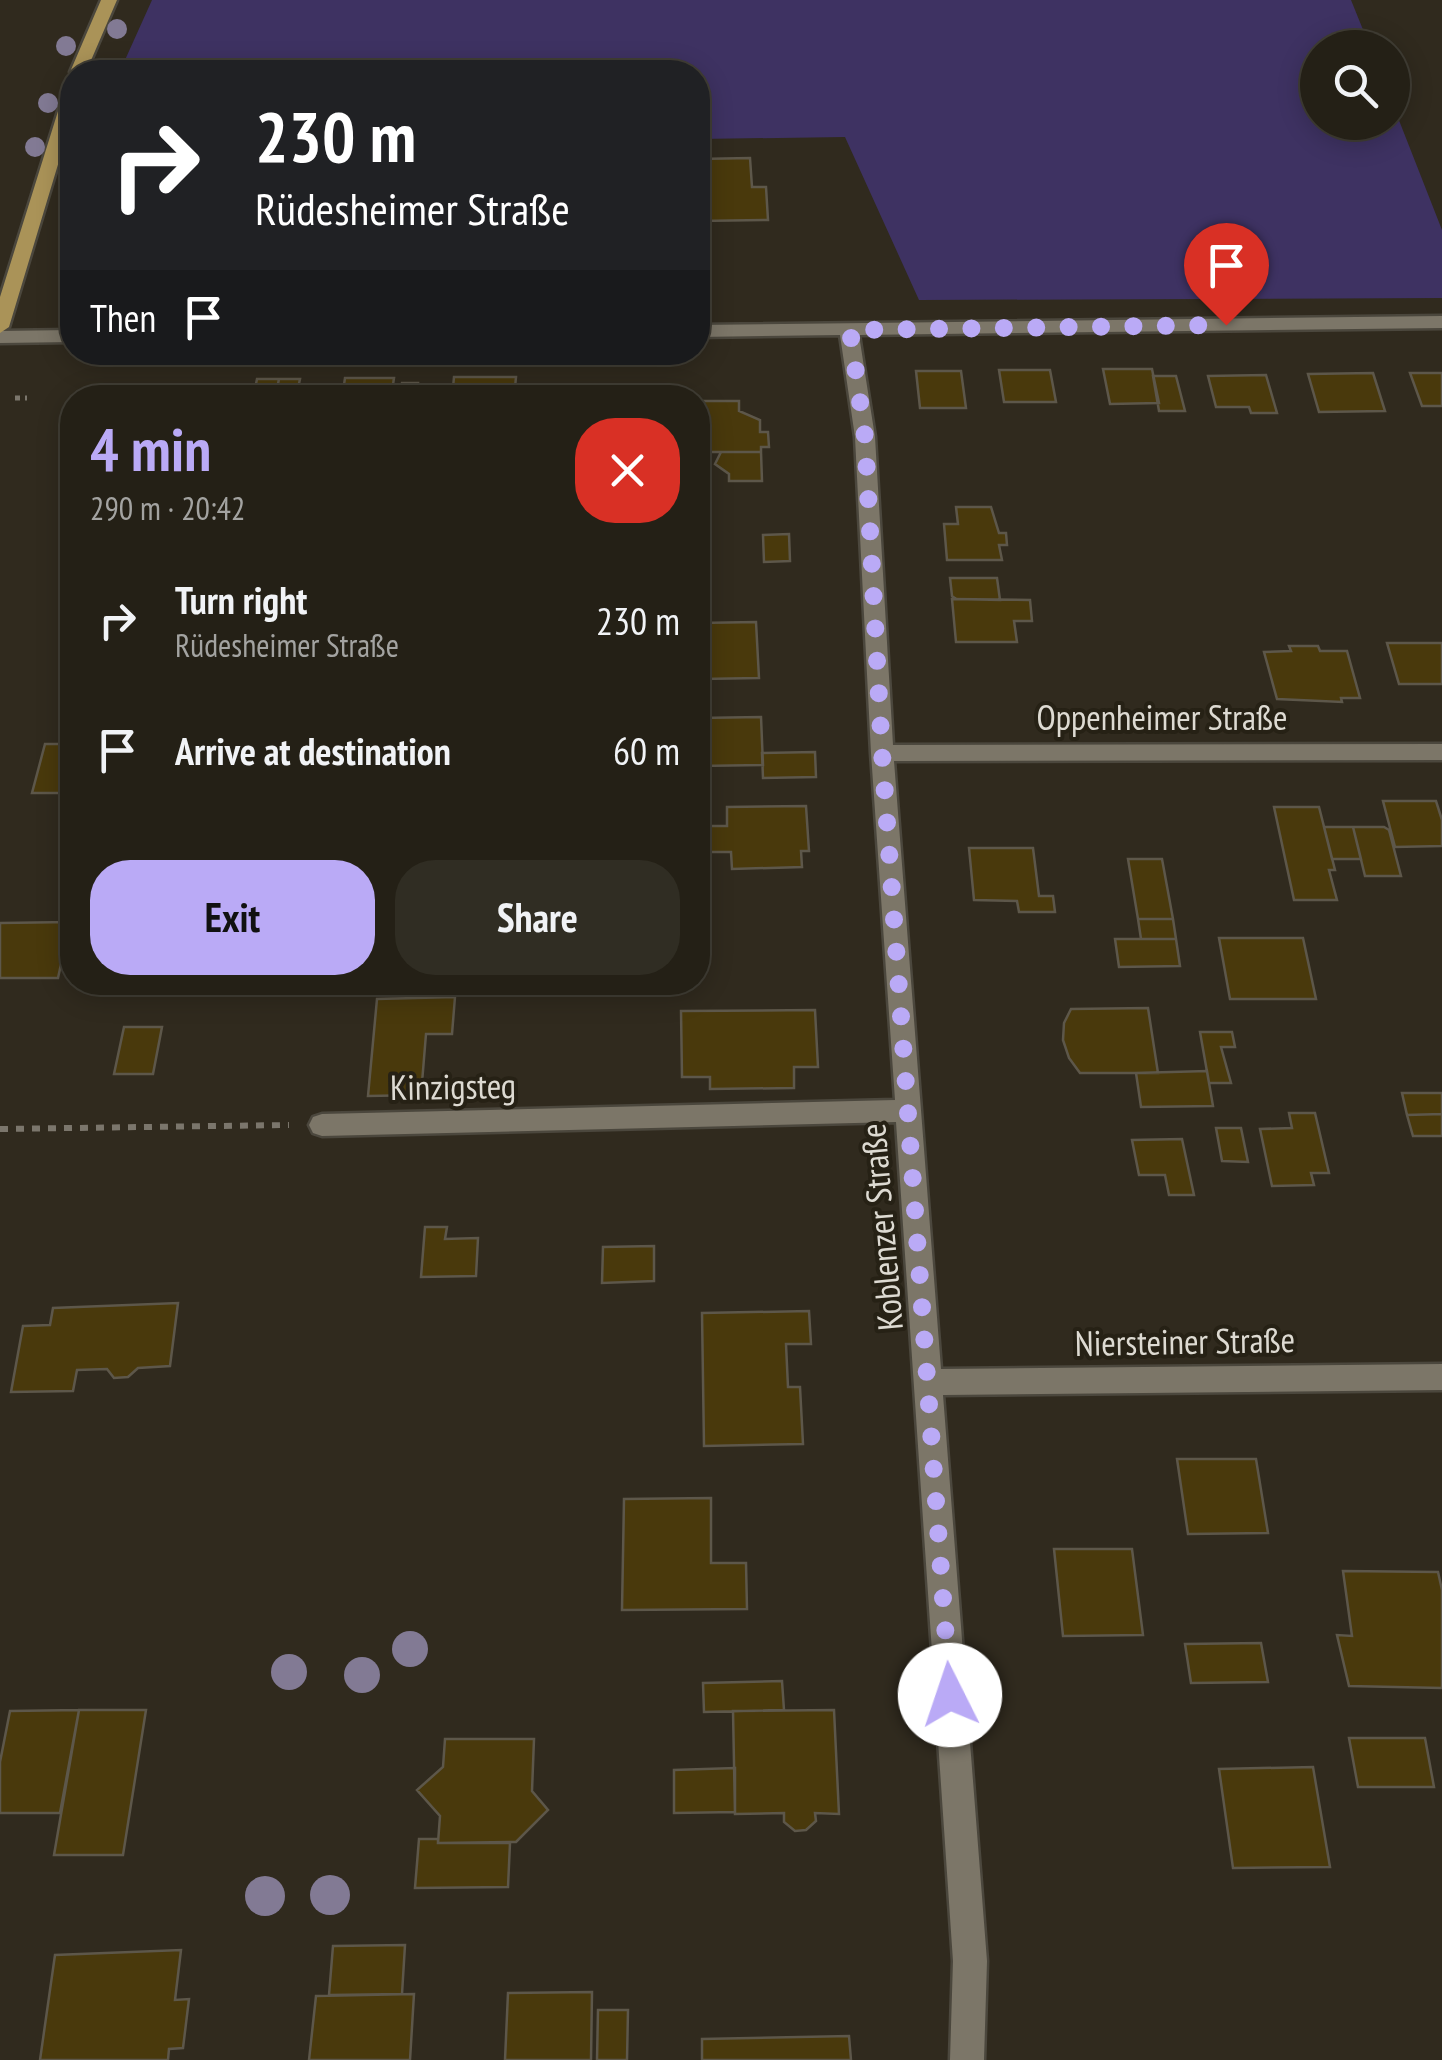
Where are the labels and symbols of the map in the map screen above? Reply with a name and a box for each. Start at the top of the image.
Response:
pin [1184,223,1269,326]
street label: Oppenheimer Straße [1037,694,1287,740]
street label: Kinzigsteg [390,1062,516,1110]
street label: Koblenzer Straße [849,1122,913,1332]
street label: Niersteiner Straße [1074,1316,1295,1366]
position arrow [898,1643,1002,1747]

